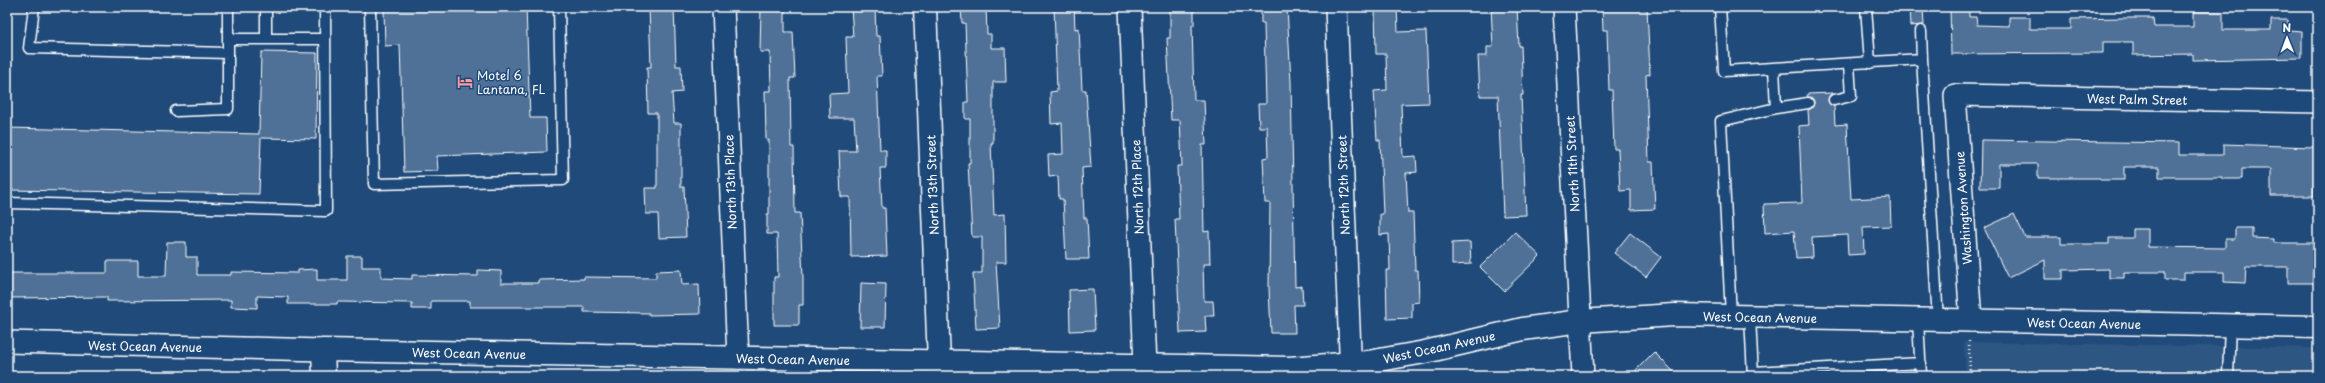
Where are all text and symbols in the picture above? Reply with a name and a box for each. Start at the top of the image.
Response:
north arrow [2267,18,2307,58]
text: N [2282,19,2292,36]
place label: Motel 6 Lantana, FL [477,66,545,98]
hotel icon: Motel 6 Lantana, FL [456,73,474,91]
street label: West Palm Street [2087,89,2188,109]
street label: North 11th Street [1560,115,1584,213]
street label: North 13th Place [719,134,741,230]
street label: North 13th Street [921,134,943,235]
street label: North 12th Street [1332,135,1354,235]
street label: North 12th Place [1126,139,1148,235]
street label: Washington Avenue [1950,150,1976,265]
street label: West Ocean Avenue [1703,307,1817,327]
street label: West Ocean Avenue [2027,313,2141,333]
street label: West Ocean Avenue [1381,326,1497,368]
street label: West Ocean Avenue [88,336,202,356]
street label: West Ocean Avenue [412,343,526,363]
street label: West Ocean Avenue [736,349,850,369]

